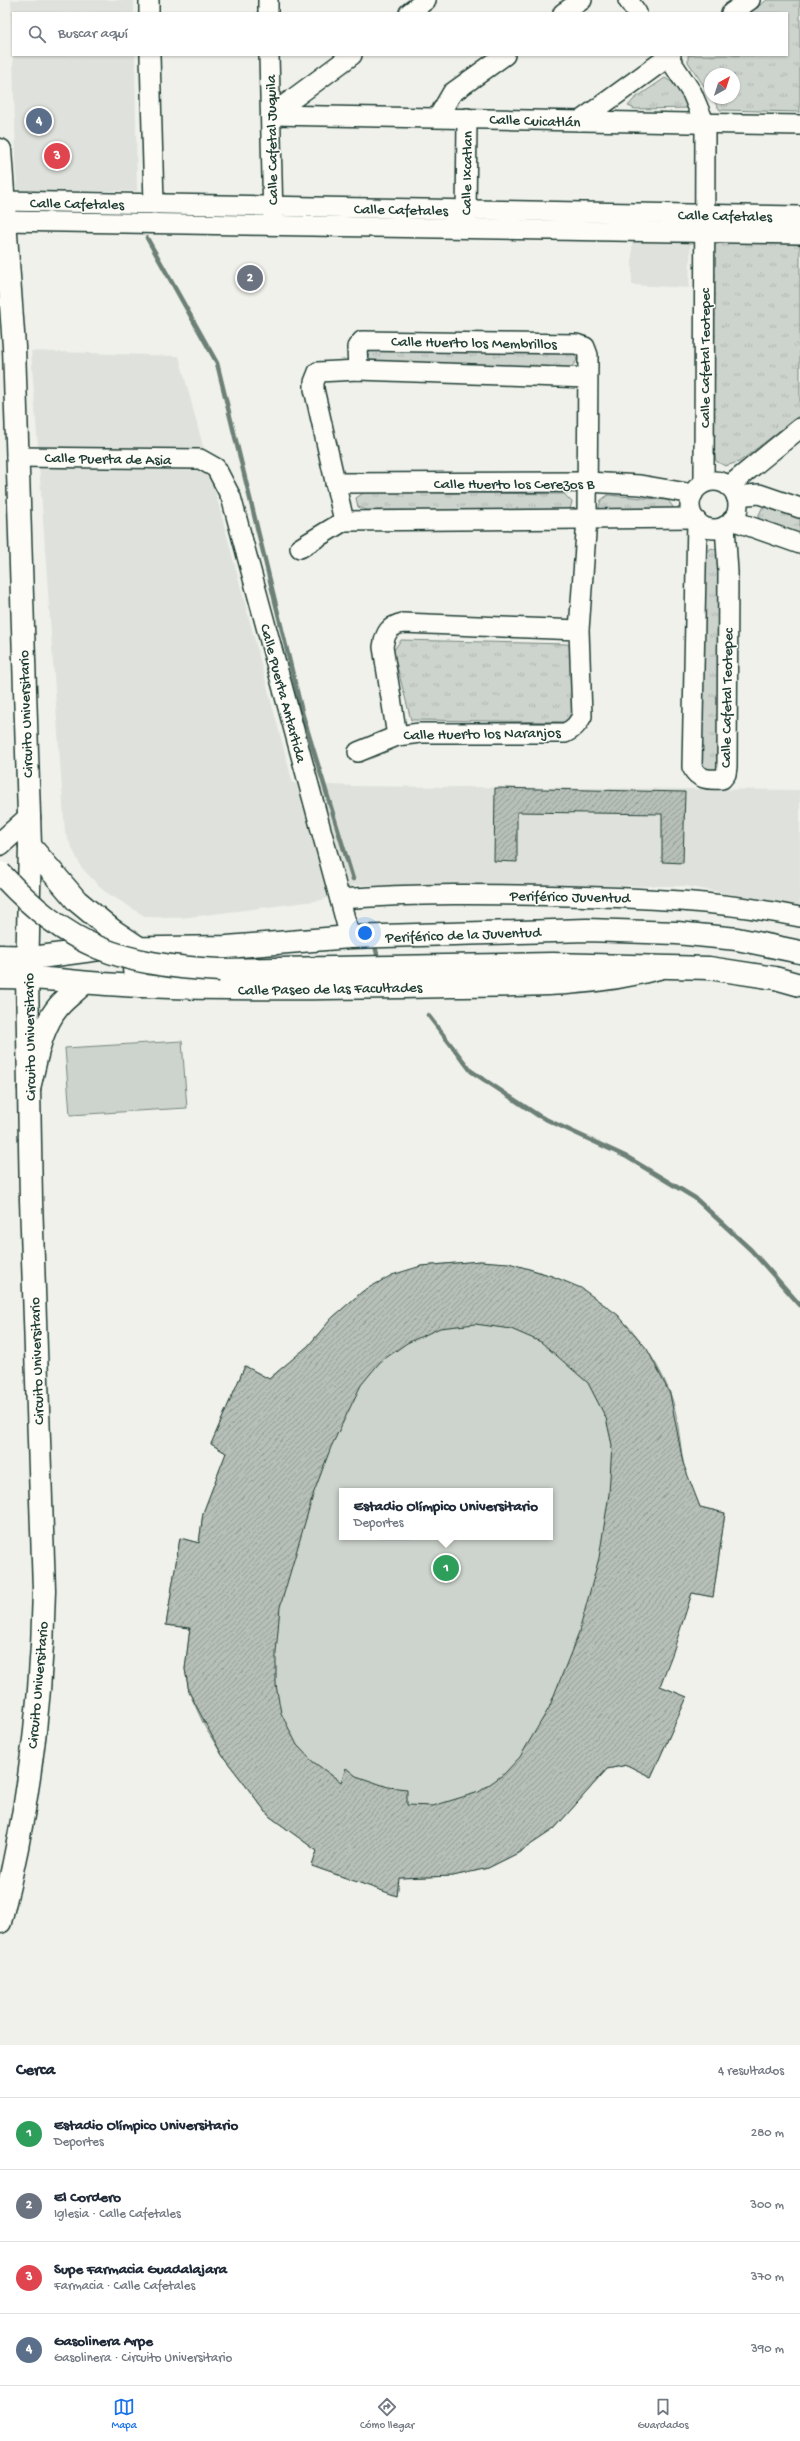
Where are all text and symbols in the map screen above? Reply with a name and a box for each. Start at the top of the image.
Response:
search box [12,12,788,56]
icon: search [26,23,48,45]
text: Buscar aquí [58,25,128,43]
north arrow [704,68,740,104]
street label: Calle Cafetal Juquila [263,74,283,205]
pin: 4 [26,106,52,136]
street label: Calle Cuicatlán [489,111,581,133]
street label: Calle Ixcatlan [458,131,478,215]
pin: 3 [44,141,70,171]
street label: Calle Cafetales [30,195,125,215]
street label: Calle Cafetales [354,201,449,221]
street label: Calle Cafetales [678,207,773,227]
pin: 2 [237,263,263,293]
street label: Calle Cafetal Teotepec [697,287,715,428]
street label: Calle Huerto los Membrillos [391,334,558,354]
street label: Calle Puerta de Asia [44,450,172,470]
street label: Calle Huerto los Cerezos B [434,476,595,494]
street label: Calle Puerta Antartida [255,622,309,766]
street label: Calle Cafetal Teotepec [718,627,738,768]
street label: Circuito Universitario [16,650,38,778]
street label: Calle Huerto los Naranjos [403,725,561,745]
street label: Periférico Juventud [509,888,631,908]
your location [355,923,375,943]
street label: Periférico de la Juventud [384,924,542,948]
street label: Circuito Universitario [21,973,41,1101]
street label: Calle Paseo de las Facultades [238,979,423,1001]
street label: Circuito Universitario [27,1297,49,1425]
popup [339,1488,553,1540]
text: Estadio Olímpico Universitario [354,1498,538,1516]
text: Deportes [354,1516,404,1531]
pin: 1 [433,1553,459,1583]
street label: Circuito Universitario [24,1621,54,1750]
text: Cerca [16,2061,55,2081]
text: 4 resultados [718,2064,784,2079]
text: Estadio Olímpico Universitario [54,2117,238,2135]
text: 1 [26,2126,32,2141]
text: 280 m [751,2126,784,2141]
text: Deportes [54,2135,104,2150]
text: El Cordero [54,2189,121,2207]
text: 2 [26,2198,32,2213]
text: 300 m [750,2198,784,2213]
text: Iglesia · Calle Cafetales [54,2207,181,2222]
text: Supe Farmacia Guadalajara [54,2261,227,2279]
text: 3 [26,2270,32,2285]
text: 370 m [751,2270,784,2285]
text: Farmacia · Calle Cafetales [54,2279,195,2294]
text: Gasolinera Arpe [54,2333,153,2351]
text: 4 [26,2342,32,2357]
text: 390 m [751,2342,784,2357]
text: Gasolinera · Circuito Universitario [54,2351,232,2366]
tab: Mapa [112,2396,137,2432]
tab: Cómo llegar [360,2396,414,2432]
tab: Guardados [638,2396,688,2432]

